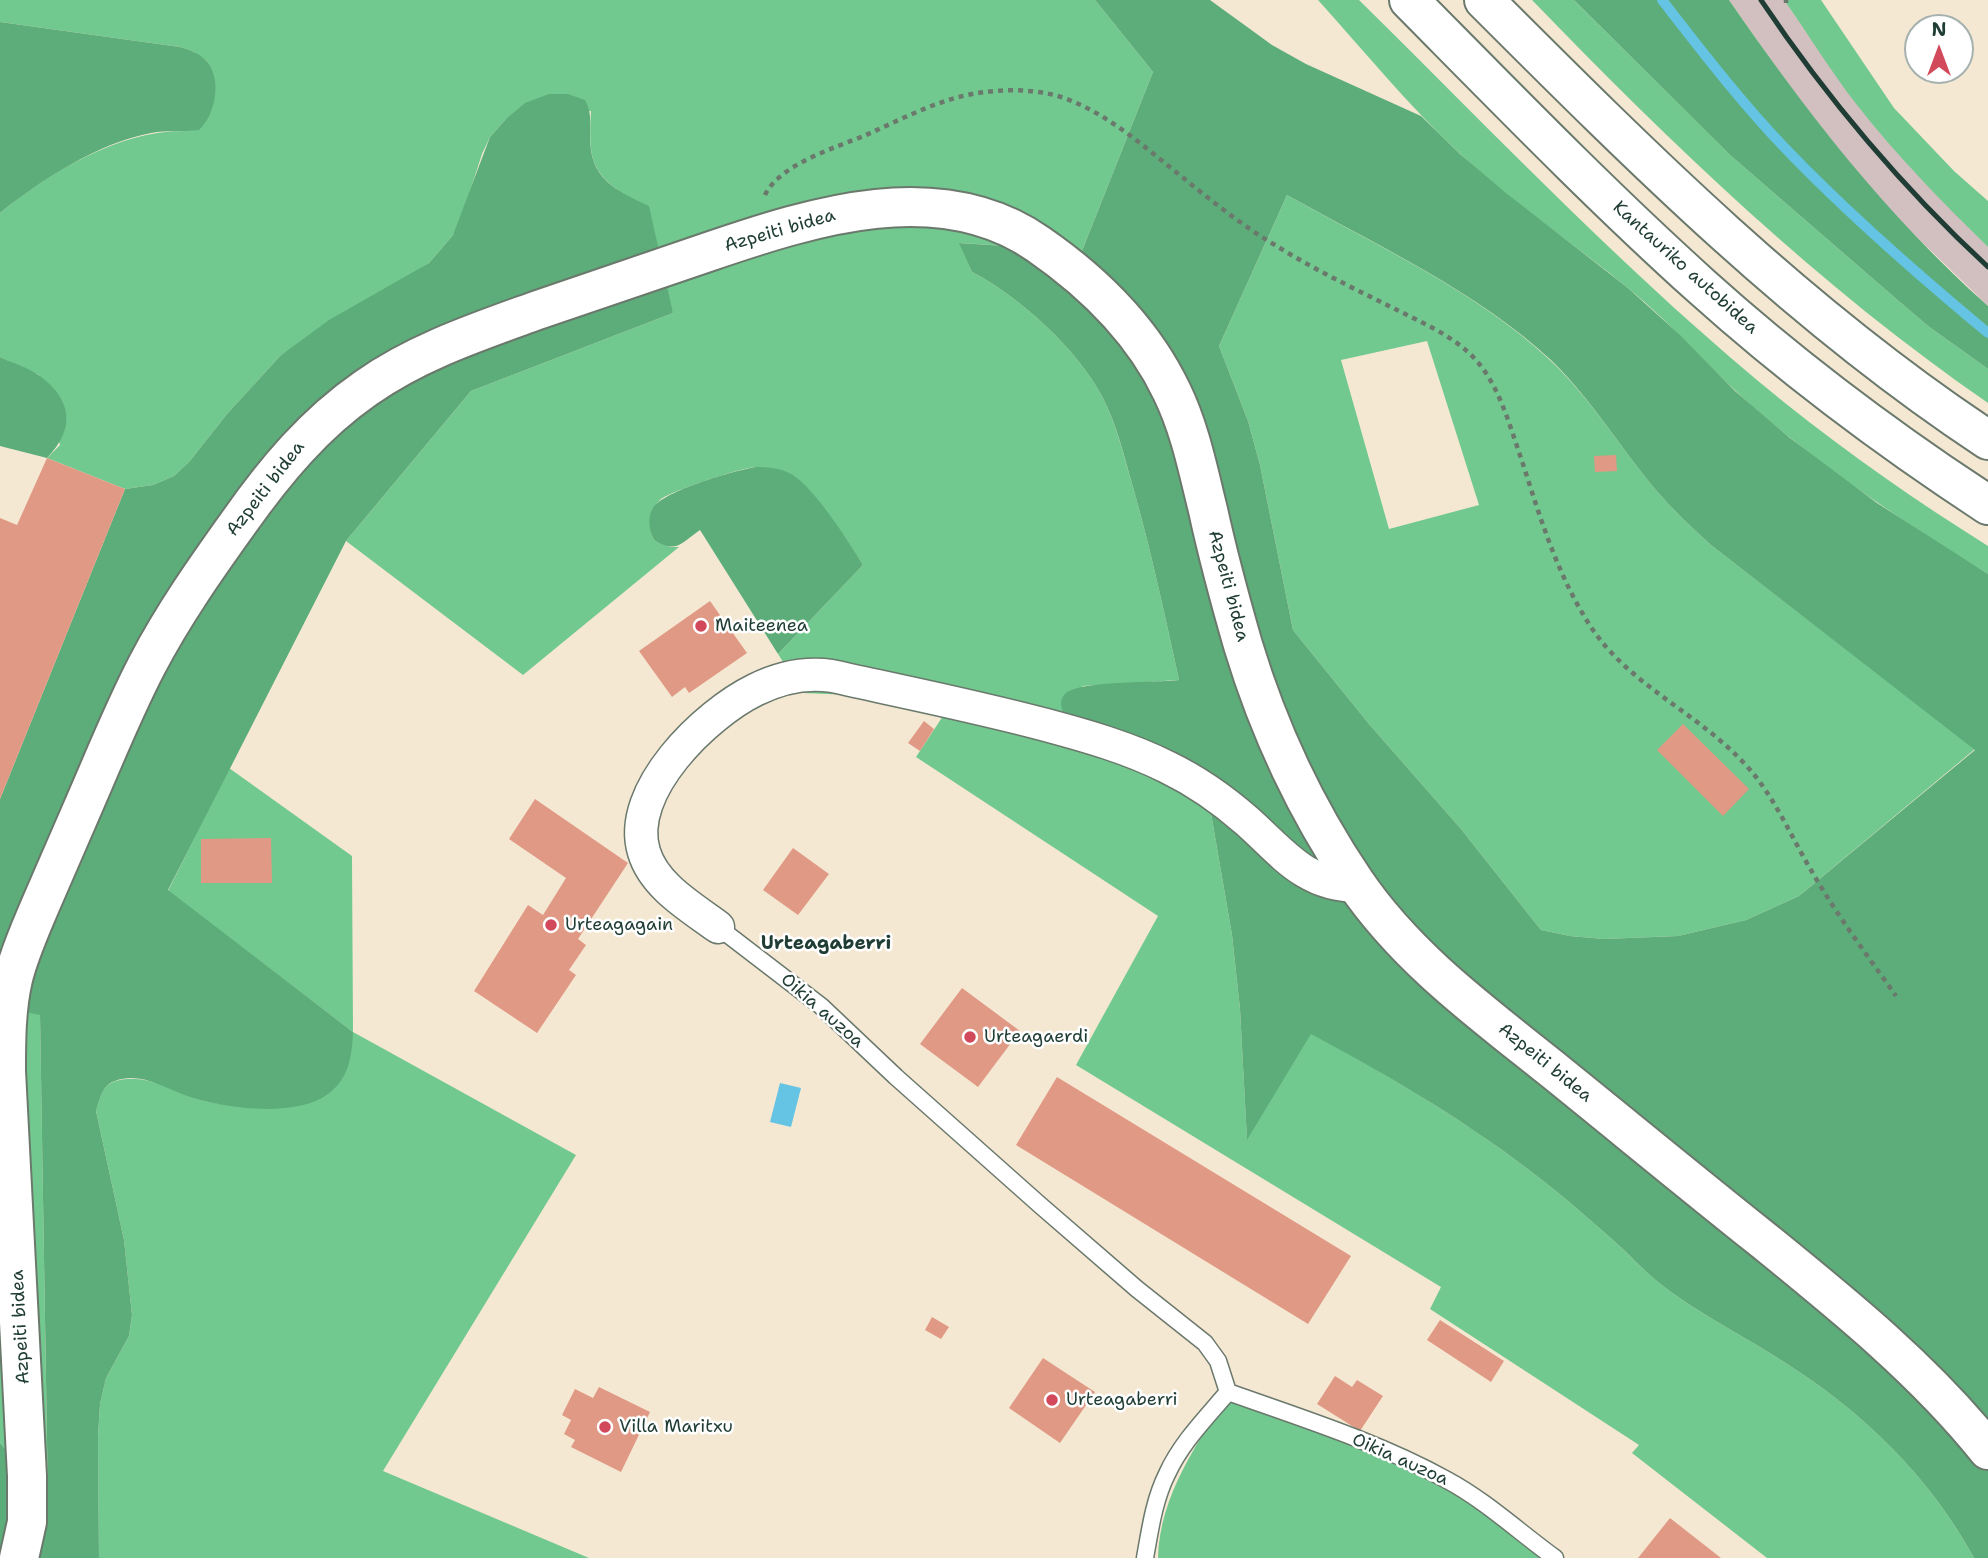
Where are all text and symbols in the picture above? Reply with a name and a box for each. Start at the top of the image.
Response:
north arrow [1904,14,1974,84]
text: N [1931,17,1947,42]
street label: Kantauriko autobidea [1608,197,1762,339]
street label: Azpeiti bidea [722,205,838,257]
street label: Azpeiti bidea [222,437,310,541]
street label: Azpeiti bidea [1203,528,1253,644]
place label: Maiteenea [715,615,808,637]
marker: Maiteenea [693,618,709,634]
place label: Urteagagain [565,914,673,936]
marker: Urteagagain [543,917,559,933]
district label: Urteagaberri [761,933,891,955]
street label: Oikia auzoa [776,969,868,1053]
street label: Azpeiti bidea [1494,1019,1596,1107]
place label: Urteagaerdi [984,1026,1088,1048]
marker: Urteagaerdi [962,1029,978,1045]
street label: Azpeiti bidea [7,1269,35,1385]
place label: Urteagaberri [1066,1389,1178,1411]
marker: Urteagaberri [1044,1392,1060,1408]
place label: Villa Maritxu [619,1416,733,1438]
marker: Villa Maritxu [597,1419,613,1435]
street label: Oikia auzoa [1349,1429,1451,1491]

